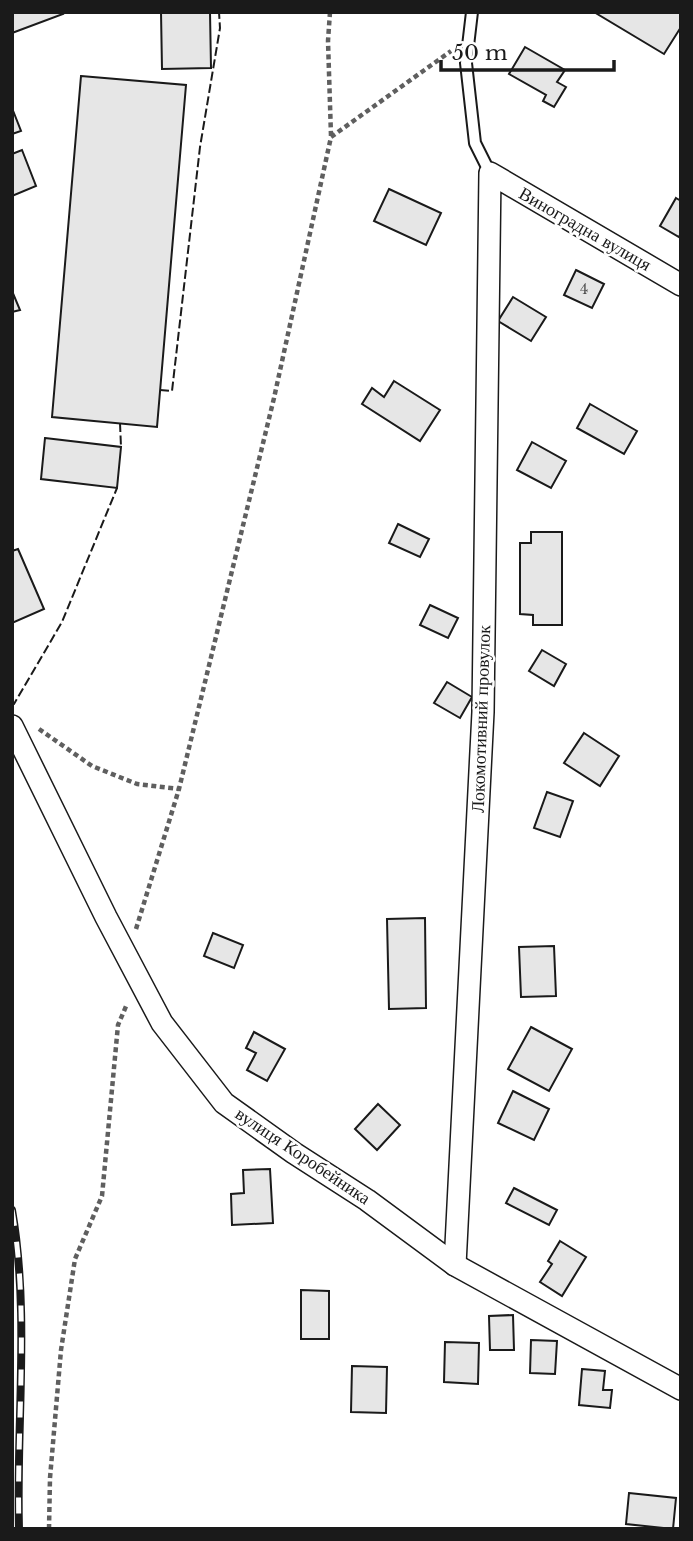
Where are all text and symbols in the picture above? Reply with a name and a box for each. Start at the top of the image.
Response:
scale bar [441,28,614,72]
text: 50 m [452,40,508,66]
street label: Виноградна вулиця [515,182,655,276]
house number: 4 [580,280,588,298]
street label: Локомотивний провулок [467,624,495,813]
street label: вулиця Коробейника [231,1103,375,1209]

